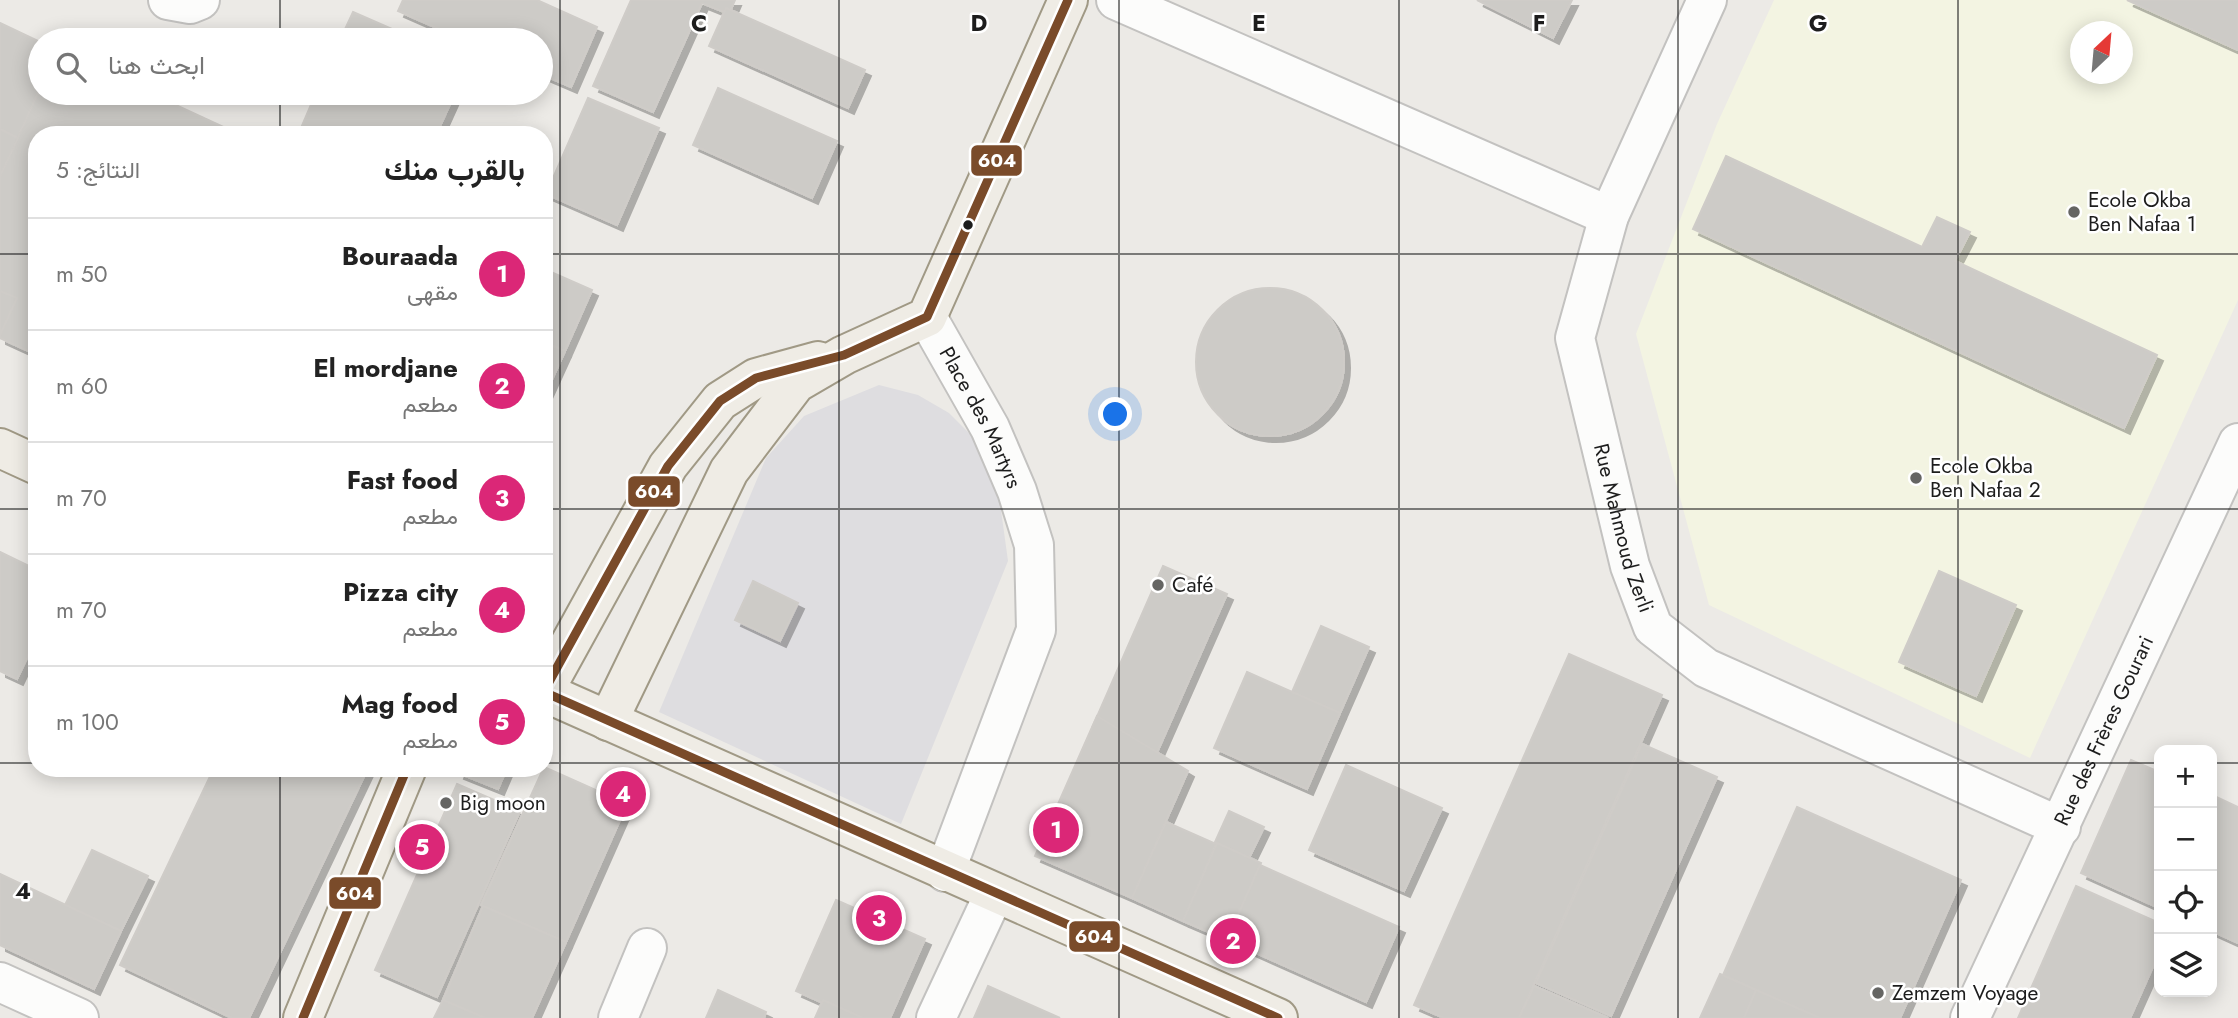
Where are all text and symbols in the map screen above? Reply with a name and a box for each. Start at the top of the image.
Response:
text: C [691,6,707,40]
text: D [971,6,988,40]
text: E [1252,6,1266,40]
text: F [1533,6,1545,40]
text: G [1809,6,1827,40]
north arrow [2070,21,2133,84]
search box [28,28,553,105]
text: ابحث هنا [108,46,205,84]
icon: search [52,48,90,86]
line badge: 604 [970,144,1023,177]
text: 604 [978,147,1016,174]
text: بالقرب منك [384,148,525,191]
text: النتائج: 5 [56,153,140,187]
place label: Ecole Okba Ben Nafaa 1 [2088,185,2196,239]
marker: Ecole Okba Ben Nafaa 1 [2066,204,2082,220]
unlabelled marker [961,218,975,232]
text: Bouraada [342,237,458,275]
text: 50 m [56,257,108,291]
text: 1 [496,257,508,291]
text: مقهى [407,275,458,309]
street label: Place des Martyrs [932,341,1029,493]
text: El mordjane [313,349,458,387]
text: 60 m [56,369,108,403]
text: 2 [494,369,510,403]
text: مطعم [402,387,458,421]
your location [1098,397,1132,431]
street label: Rue Mahmoud Zerli [1586,440,1661,617]
place label: Ecole Okba Ben Nafaa 2 [1930,451,2041,505]
text: Fast food [347,461,458,499]
marker: Ecole Okba Ben Nafaa 2 [1908,470,1924,486]
line badge: 604 [627,475,681,508]
text: 604 [635,478,673,505]
text: 70 m [56,481,107,515]
text: 3 [495,481,509,515]
text: مطعم [402,499,458,533]
place label: Café [1172,570,1213,600]
text: Pizza city [343,573,458,611]
marker: Café [1150,577,1166,593]
text: 70 m [56,593,107,627]
text: 4 [494,593,510,627]
text: مطعم [402,611,458,645]
street label: Rue des Frères Gourari [2047,631,2161,831]
text: Mag food [341,685,458,723]
text: 100 m [56,705,119,739]
text: 5 [495,705,509,739]
text: مطعم [402,723,458,757]
map controls [2154,745,2217,997]
button: + [2154,745,2217,808]
pin: 4 [600,768,646,820]
place label: Big moon [460,788,546,818]
marker: Big moon [438,795,454,811]
pin: 1 [1033,804,1079,856]
button: − [2154,808,2217,871]
pin: 5 [399,821,445,873]
button: locate [2154,871,2217,934]
text: 4 [15,874,31,908]
line badge: 604 [328,876,382,910]
text: 604 [336,880,374,907]
pin: 3 [856,892,902,944]
pin: 2 [1210,915,1256,967]
line badge: 604 [1068,920,1121,953]
text: 604 [1075,923,1113,950]
button: layers [2154,934,2217,997]
place label: Zemzem Voyage [1892,978,2038,1008]
marker: Zemzem Voyage [1870,985,1886,1001]

